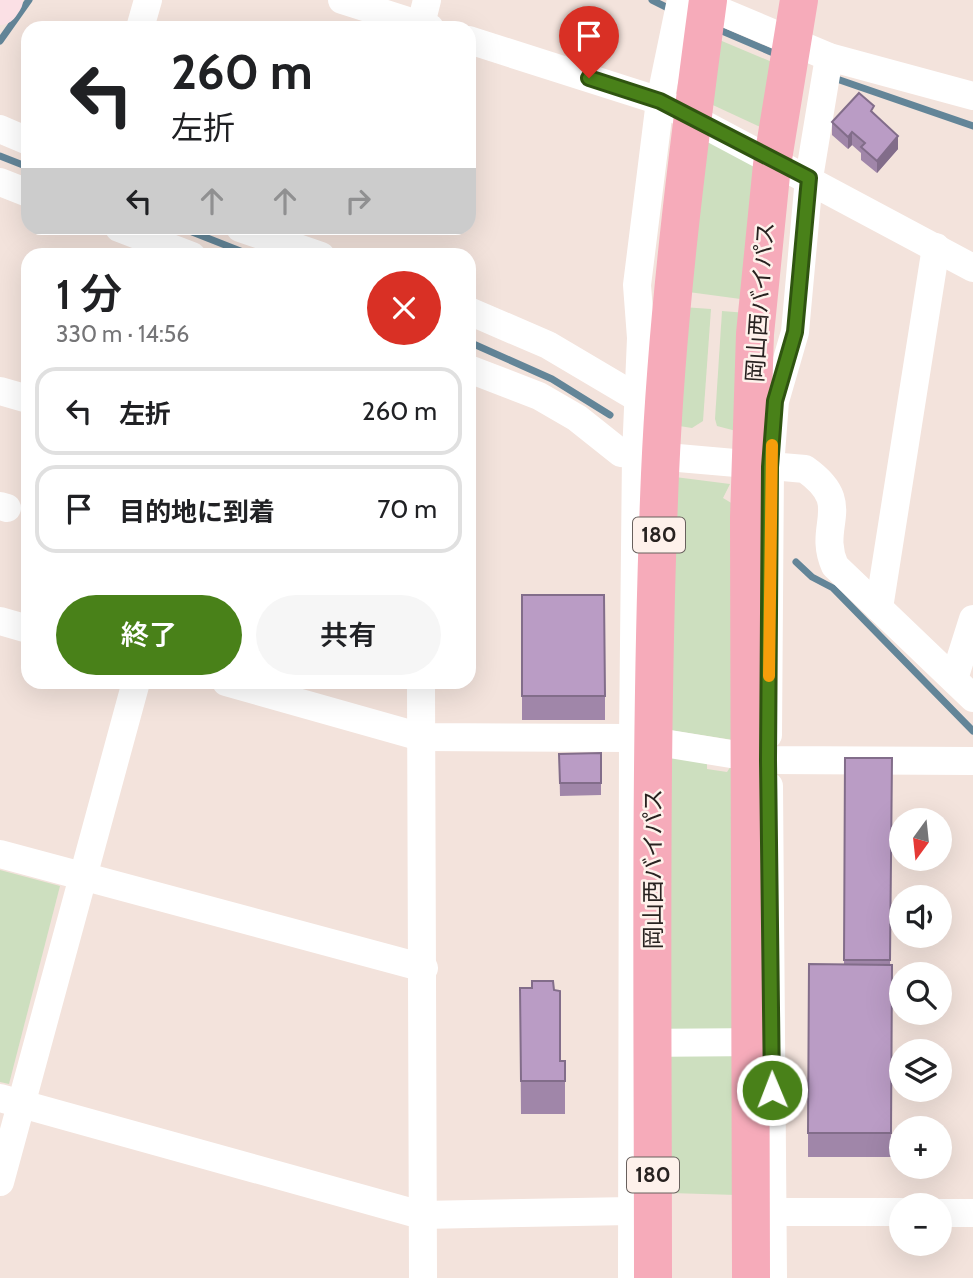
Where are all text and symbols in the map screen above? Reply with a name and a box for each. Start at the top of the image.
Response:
pin [559,6,619,78]
icon: arrive [570,17,608,55]
text: 260 m [171,42,313,101]
icon: left [56,49,147,140]
text: 左折 [171,108,235,147]
icon: left [120,182,158,220]
icon: ahead [193,182,231,220]
icon: ahead [266,182,304,220]
icon: right [339,182,377,220]
street label: 岡山西バイパス [740,221,780,383]
text: 1 分 [56,268,122,320]
button: close [367,271,441,345]
text: 330 m · 14:56 [56,320,189,348]
icon: left [60,392,98,430]
text: 260 m [362,395,437,427]
text: 左折 [119,398,171,430]
icon: arrive [60,490,98,528]
text: 70 m [377,493,437,525]
text: 目的地に到着 [119,496,275,528]
road number: 180 [633,518,685,552]
button: 終了 [56,595,242,675]
button: 共有 [256,595,441,675]
street label: 岡山西バイパス [639,789,667,949]
north arrow [889,808,952,872]
map controls [889,808,952,1256]
button: sound [889,885,952,948]
button: search [889,962,952,1025]
button: layers [889,1039,952,1102]
position arrow [735,1053,809,1127]
button: + [889,1116,952,1179]
road number: 180 [627,1158,679,1192]
button: − [889,1193,952,1256]

